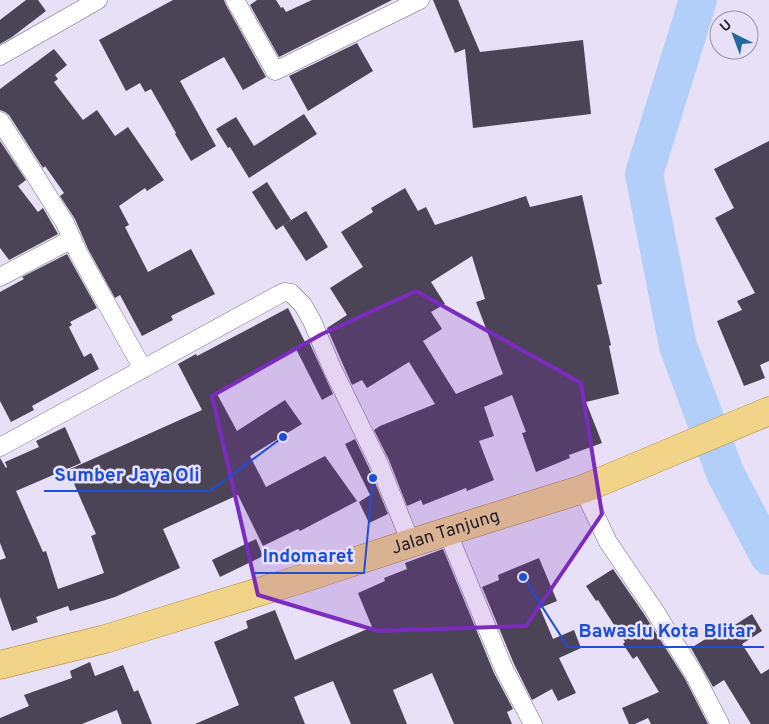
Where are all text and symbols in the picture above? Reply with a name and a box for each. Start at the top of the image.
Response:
north arrow [709,10,759,60]
text: U [717,17,736,36]
callout: Sumber Jaya Oli [44,457,210,491]
text: Sumber Jaya Oli [54,464,200,488]
street label: Jalan Tanjung [388,504,503,560]
callout: Indomaret [253,539,364,573]
text: Indomaret [262,545,354,569]
callout: Bawaslu Kota Blitar [568,613,764,647]
text: Bawaslu Kota Blitar [578,620,754,644]

